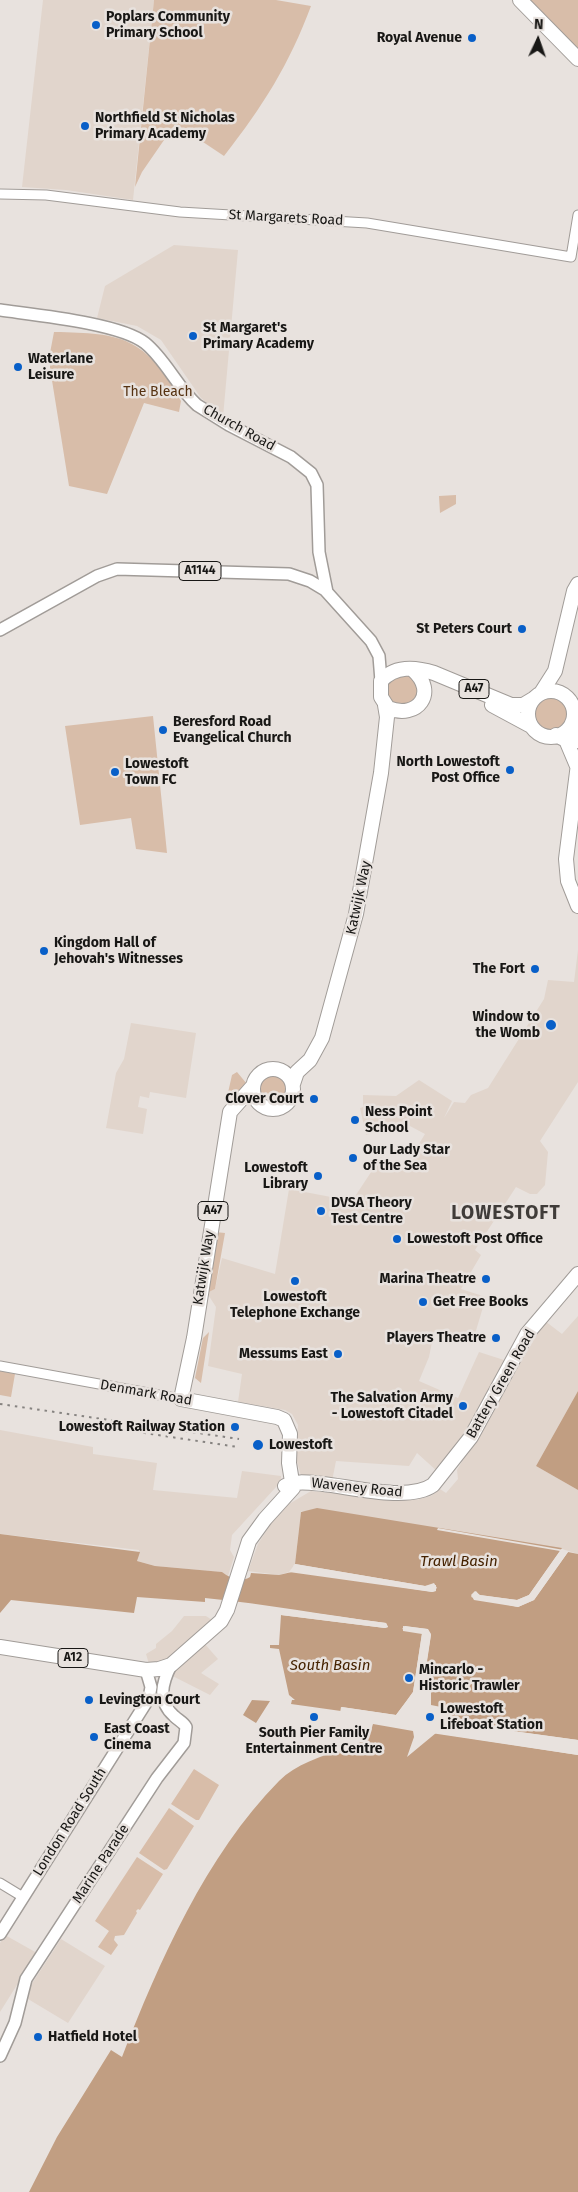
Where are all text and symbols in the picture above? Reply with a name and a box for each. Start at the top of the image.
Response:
place label: Poplars Community Primary School [106,9,230,41]
north arrow [513,15,563,65]
text: N [534,16,544,33]
marker: Poplars Community Primary School [90,19,102,31]
place label: Royal Avenue [377,30,462,46]
marker: Royal Avenue [466,32,478,44]
place label: Northfield St Nicholas Primary Academy [95,110,235,142]
marker: Northfield St Nicholas Primary Academy [79,120,91,132]
street label: St Margarets Road [228,207,344,229]
place label: St Margaret's Primary Academy [203,320,314,352]
marker: St Margaret's Primary Academy [187,330,199,342]
place label: Waterlane Leisure [28,351,93,384]
marker: Waterlane Leisure [12,361,24,373]
park label: The Bleach [123,384,193,400]
street label: Church Road [200,401,278,455]
road number: A1144 [179,562,221,580]
place label: St Peters Court [416,621,512,637]
marker: St Peters Court [516,623,528,635]
road number: A47 [459,680,489,699]
place label: Beresford Road Evangelical Church [173,714,291,746]
marker: Beresford Road Evangelical Church [157,724,169,736]
place label: North Lowestoft Post Office [396,754,500,786]
place label: Lowestoft Town FC [125,756,189,789]
marker: North Lowestoft Post Office [504,764,516,776]
marker: Lowestoft Town FC [109,766,121,778]
street label: Katwijk Way [343,860,375,936]
place label: Kingdom Hall of Jehovah's Witnesses [54,935,183,968]
marker: Kingdom Hall of Jehovah's Witnesses [38,945,50,957]
place label: The Fort [473,961,525,977]
marker: The Fort [529,963,541,975]
place label: Window to the Womb [472,1009,540,1042]
marker: Window to the Womb [544,1018,558,1032]
place label: Clover Court [225,1091,304,1107]
marker: Clover Court [308,1093,320,1105]
place label: Ness Point School [365,1104,432,1136]
marker: Ness Point School [349,1114,361,1126]
place label: Our Lady Star of the Sea [363,1142,450,1174]
marker: Our Lady Star of the Sea [347,1152,359,1164]
place label: Lowestoft Library [244,1160,308,1192]
marker: Lowestoft Library [312,1170,324,1182]
place label: DVSA Theory Test Centre [331,1195,412,1228]
road number: A47 [198,1202,228,1220]
district label: LOWESTOFT [450,1203,562,1225]
marker: DVSA Theory Test Centre [315,1205,327,1217]
street label: Katwijk Way [190,1230,218,1306]
place label: Lowestoft Post Office [407,1231,543,1247]
marker: Lowestoft Post Office [391,1233,403,1245]
place label: Marina Theatre [379,1271,476,1287]
marker: Marina Theatre [480,1273,492,1285]
marker: Lowestoft Telephone Exchange [289,1275,301,1287]
place label: Lowestoft Telephone Exchange [230,1289,360,1321]
place label: Get Free Books [433,1294,528,1310]
marker: Get Free Books [417,1296,429,1308]
street label: Battery Green Road [463,1327,539,1441]
place label: Players Theatre [387,1330,486,1346]
marker: Players Theatre [490,1332,502,1344]
place label: Messums East [239,1346,328,1362]
marker: Messums East [332,1348,344,1360]
street label: Denmark Road [99,1377,193,1409]
place label: The Salvation Army - Lowestoft Citadel [330,1390,453,1422]
marker: The Salvation Army - Lowestoft Citadel [457,1400,469,1412]
place label: Lowestoft Railway Station [59,1419,225,1435]
marker: Lowestoft Railway Station [229,1421,241,1433]
place label: Lowestoft [269,1437,333,1453]
marker: Lowestoft [251,1438,265,1452]
street label: Waveney Road [311,1475,403,1501]
water label: Trawl Basin [420,1553,498,1571]
road number: A12 [58,1649,88,1668]
water label: South Basin [290,1657,370,1675]
place label: Mincarlo - Historic Trawler [419,1662,520,1694]
marker: Mincarlo - Historic Trawler [403,1672,415,1684]
place label: Levington Court [99,1692,200,1708]
marker: Levington Court [83,1694,95,1706]
place label: Lowestoft Lifeboat Station [440,1701,543,1734]
marker: South Pier Family Entertainment Centre [308,1711,320,1723]
marker: Lowestoft Lifeboat Station [424,1711,436,1723]
place label: East Coast Cinema [104,1721,170,1754]
place label: South Pier Family Entertainment Centre [246,1725,382,1758]
marker: East Coast Cinema [88,1731,100,1743]
street label: London Road South [30,1765,110,1879]
street label: Marine Parade [69,1821,133,1907]
place label: Hatfield Hotel [48,2029,137,2045]
marker: Hatfield Hotel [32,2031,44,2043]

